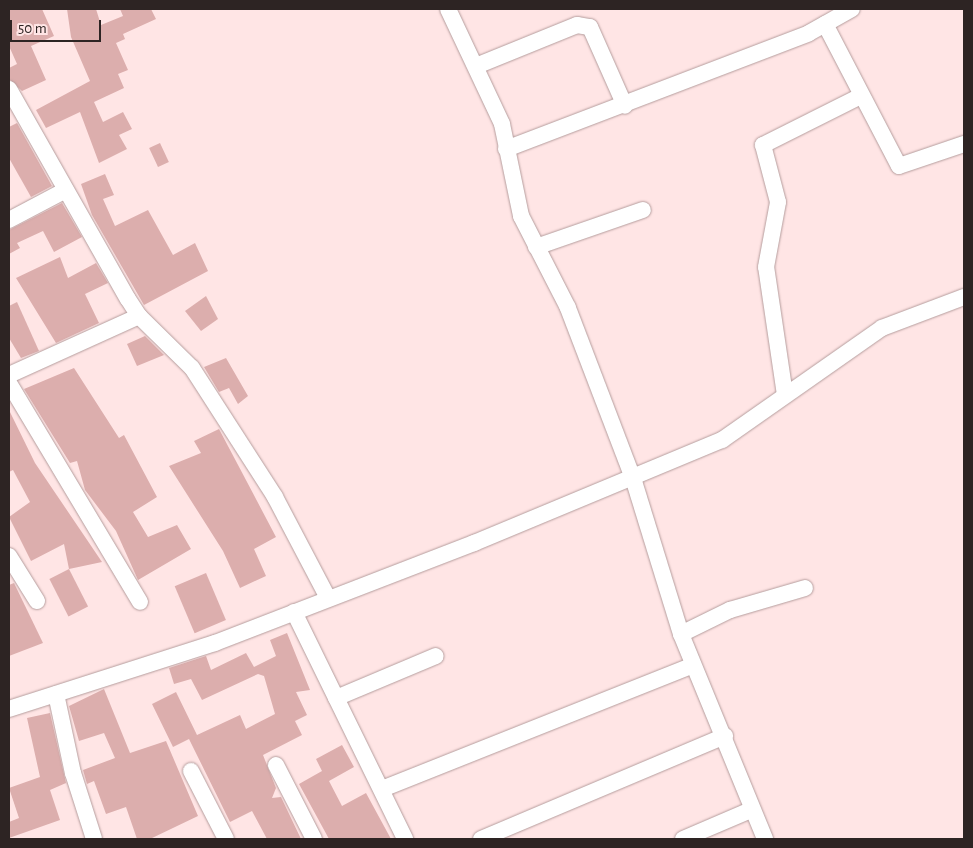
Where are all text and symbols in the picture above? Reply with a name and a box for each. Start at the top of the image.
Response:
scale bar [12,10,104,42]
text: 50 m [18,21,47,36]

